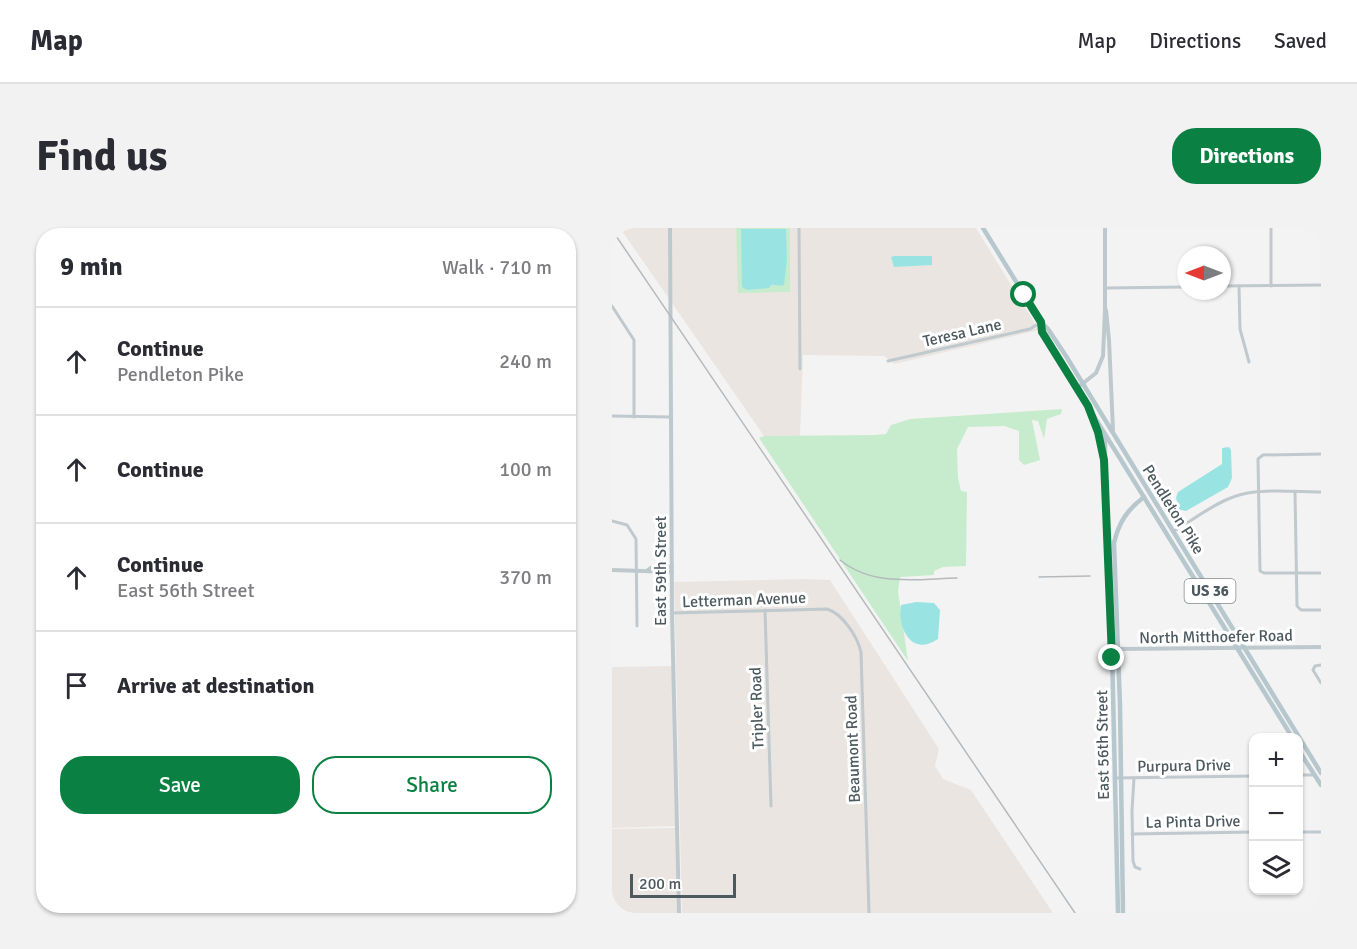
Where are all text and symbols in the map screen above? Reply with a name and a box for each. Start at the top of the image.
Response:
text: Map [30,24,83,58]
text: Map [1078,28,1116,54]
text: Directions [1149,28,1241,54]
text: Saved [1274,28,1327,54]
button: Directions [1172,128,1321,184]
text: Find us [36,131,167,182]
north arrow [1177,246,1231,300]
text: 9 min [60,251,123,283]
text: Walk · 710 m [442,255,552,280]
route start [1010,281,1036,307]
street label: Teresa Lane [921,314,1003,352]
text: Continue [117,335,204,362]
icon: ahead [60,345,93,378]
text: 240 m [499,349,552,374]
text: Pendleton Pike [117,362,244,387]
icon: ahead [60,453,93,486]
text: Continue [117,456,204,483]
text: 100 m [499,457,552,482]
street label: Pendleton Pike [1138,461,1209,558]
street label: East 59th Street [651,516,671,626]
text: Continue [117,551,204,578]
icon: ahead [60,561,93,594]
text: 370 m [499,565,552,590]
text: East 56th Street [117,578,254,603]
road number: US 36 [1184,579,1236,603]
street label: Letterman Avenue [682,588,806,612]
street label: North Mitthoefer Road [1139,626,1293,648]
route end [1098,644,1124,670]
street label: Tripler Road [746,667,768,749]
icon: arrive [60,669,93,702]
text: Arrive at destination [117,672,314,699]
street label: East 56th Street [1092,689,1114,800]
street label: Beaumont Road [841,695,865,803]
map controls [1249,733,1303,895]
button: + [1249,733,1303,787]
street label: Purpura Drive [1137,755,1231,777]
button: Save [60,756,300,814]
button: Share [312,756,552,814]
button: − [1249,787,1303,841]
street label: La Pinta Drive [1145,811,1241,833]
button: layers [1249,841,1303,895]
scale bar [630,871,736,898]
text: 200 m [639,874,681,894]

